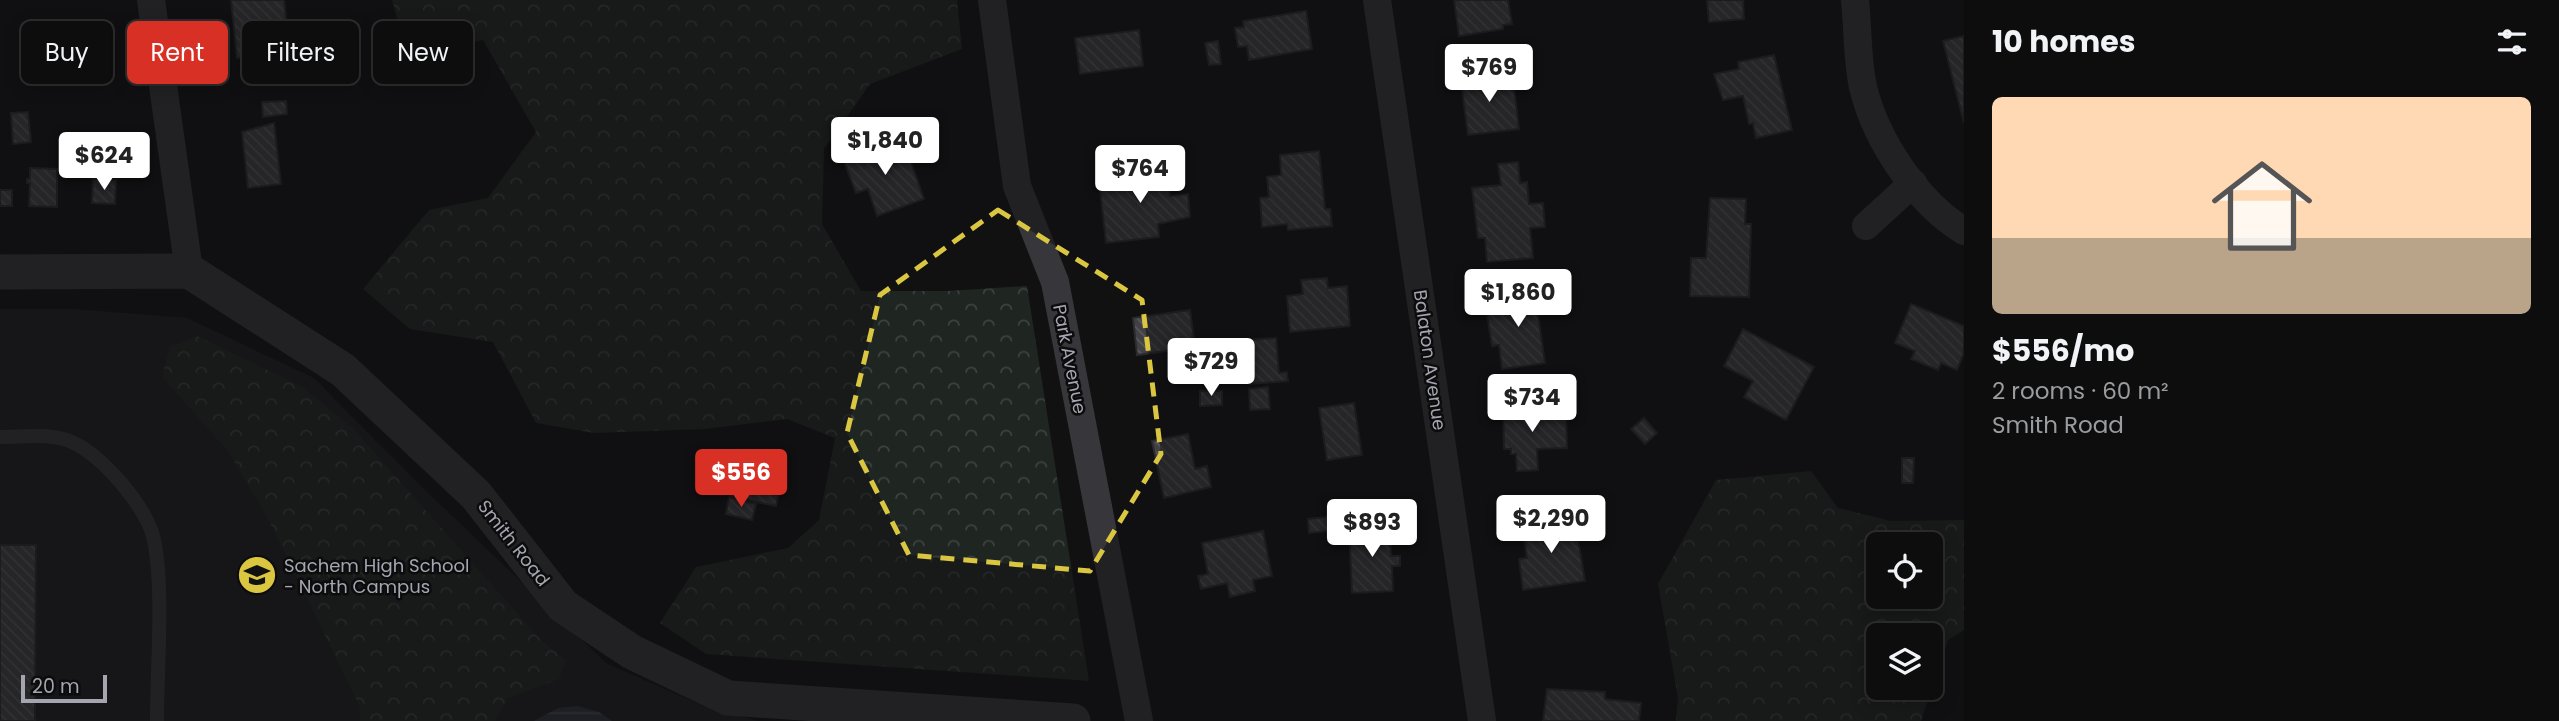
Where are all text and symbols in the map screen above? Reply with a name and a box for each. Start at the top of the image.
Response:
text: 10 homes [1992,20,2136,63]
chip: Buy [21,21,113,84]
chip: Rent [127,21,228,84]
chip: Filters [242,21,359,84]
chip: New [373,21,473,84]
icon: filters [2493,23,2531,61]
pin: $769 [1448,44,1530,104]
text: $769 [1461,51,1517,83]
pin: $1,840 [828,118,942,177]
text: $1,840 [847,124,923,156]
pin: $624 [63,132,145,192]
text: $624 [75,139,133,171]
icon: home [2199,143,2325,269]
pin: $764 [1099,146,1181,205]
text: $764 [1111,152,1169,184]
pin: $1,860 [1461,270,1575,329]
text: $1,860 [1481,276,1555,308]
street label: Balaton Avenue [1408,288,1452,432]
street label: Park Avenue [1047,302,1093,416]
text: $556/mo [1992,329,2134,372]
pin: $729 [1170,338,1252,398]
text: $729 [1184,345,1238,377]
pin: $734 [1491,374,1573,434]
text: 2 rooms · 60 m² [1992,375,2169,407]
text: $734 [1504,381,1560,413]
text: Smith Road [1992,409,2124,441]
pin: $556 [700,449,782,509]
text: $556 [711,456,771,488]
street label: Smith Road [472,495,556,591]
pin: $2,290 [1494,496,1608,555]
pin: $893 [1331,500,1413,559]
text: $2,290 [1512,502,1590,534]
text: $893 [1343,506,1401,538]
map controls [1866,532,1943,700]
button: locate [1866,532,1943,609]
place label: Sachem High School - North Campus [284,553,470,599]
school or university icon: Sachem High School - North Campus [236,554,278,596]
button: layers [1866,623,1943,700]
scale bar [21,672,107,704]
text: 20 m [32,673,80,700]

